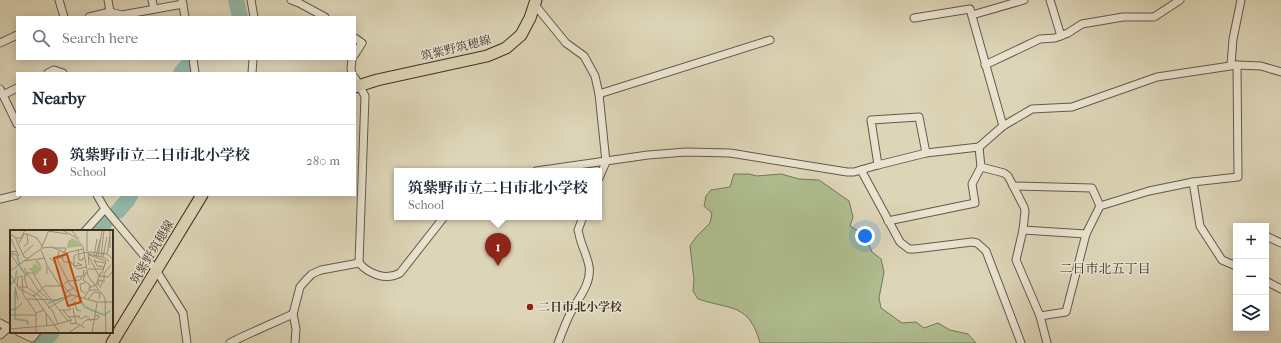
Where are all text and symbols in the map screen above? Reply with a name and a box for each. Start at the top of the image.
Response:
search box [16,16,356,60]
icon: search [30,27,52,49]
text: Search here [62,29,138,47]
street label: 筑紫野筑穂線 [419,32,493,64]
text: Nearby [32,88,86,108]
text: 筑紫野市立二日市北小学校 [70,146,250,164]
text: 1 [43,153,47,168]
text: 280 m [306,153,340,168]
text: School [70,164,106,179]
popup [394,168,602,220]
text: 筑紫野市立二日市北小学校 [408,179,588,197]
text: School [408,197,444,212]
street label: 筑紫野筑穂線 [127,218,177,286]
map controls [1233,223,1269,331]
button: + [1233,223,1269,259]
your location [855,226,875,246]
inset map [10,230,113,333]
pin: 1 [485,233,511,266]
button: − [1233,259,1269,295]
district label: 二日市北五丁目 [1059,261,1151,276]
button: layers [1233,295,1269,331]
place label: 二日市北小学校 [538,300,622,314]
marker: 二日市北小学校 [525,302,535,312]

